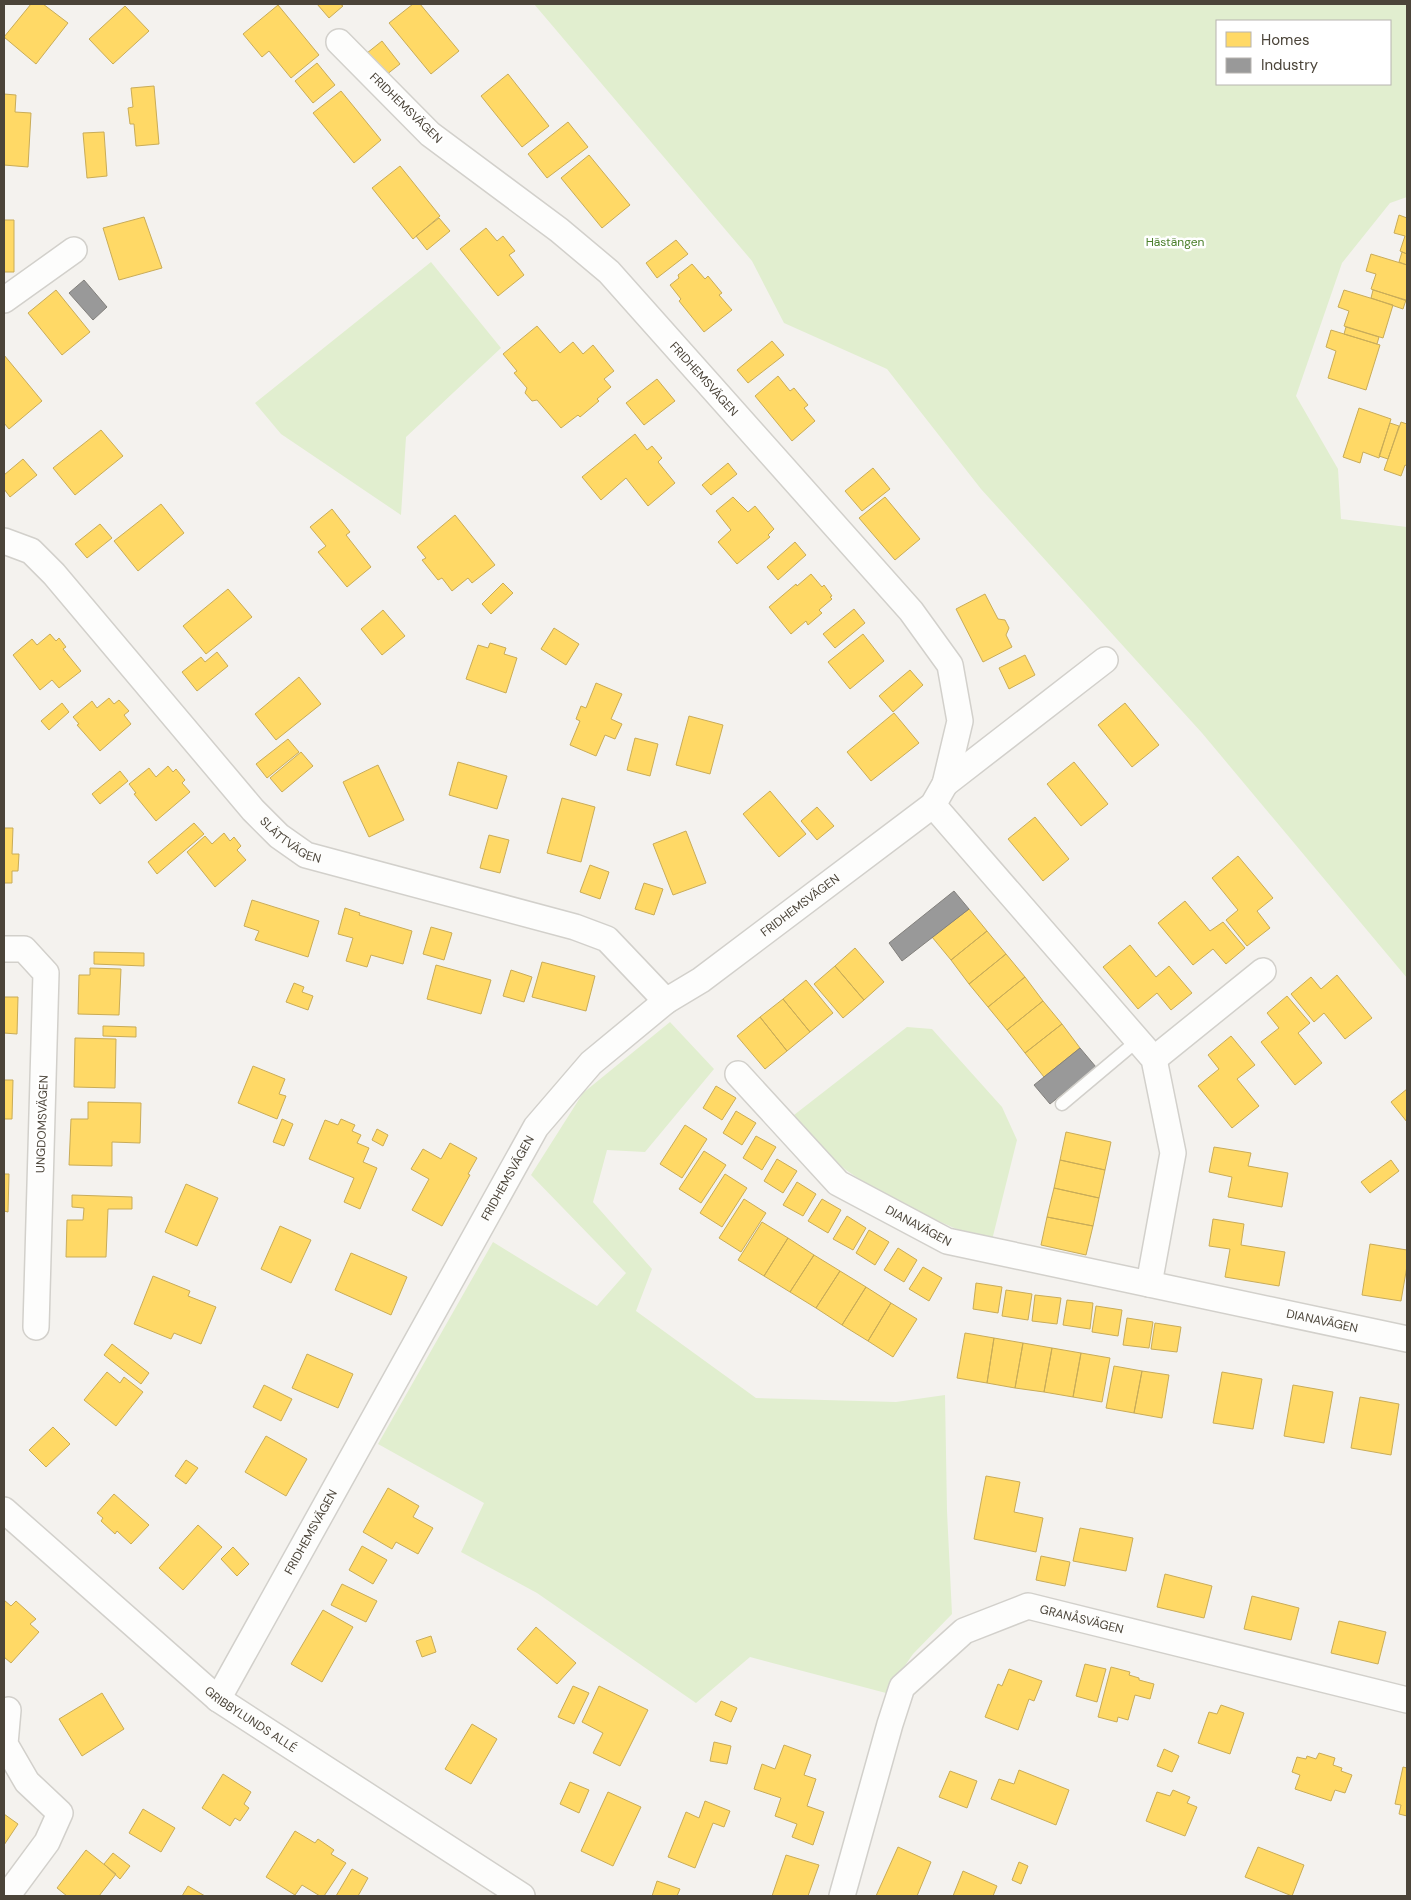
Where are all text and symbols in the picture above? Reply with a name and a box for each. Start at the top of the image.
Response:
legend [1216,20,1391,85]
text: Homes [1261,30,1310,50]
text: Industry [1261,55,1319,75]
street label: FRIDHEMSVÄGEN [366,69,446,147]
park label: Hästängen [1146,234,1204,250]
street label: FRIDHEMSVÄGEN [666,338,742,420]
street label: SLÄTTVÄGEN [256,813,323,867]
street label: FRIDHEMSVÄGEN [757,870,843,940]
street label: UNGDOMSVÄGEN [32,1075,52,1173]
street label: FRIDHEMSVÄGEN [478,1133,538,1223]
street label: DIANAVÄGEN [883,1202,954,1250]
street label: DIANAVÄGEN [1285,1306,1359,1336]
street label: FRIDHEMSVÄGEN [281,1487,341,1577]
street label: GRANÅSVÄGEN [1038,1601,1125,1637]
street label: GRIBBYLUNDS ALLÉ [201,1683,300,1756]

